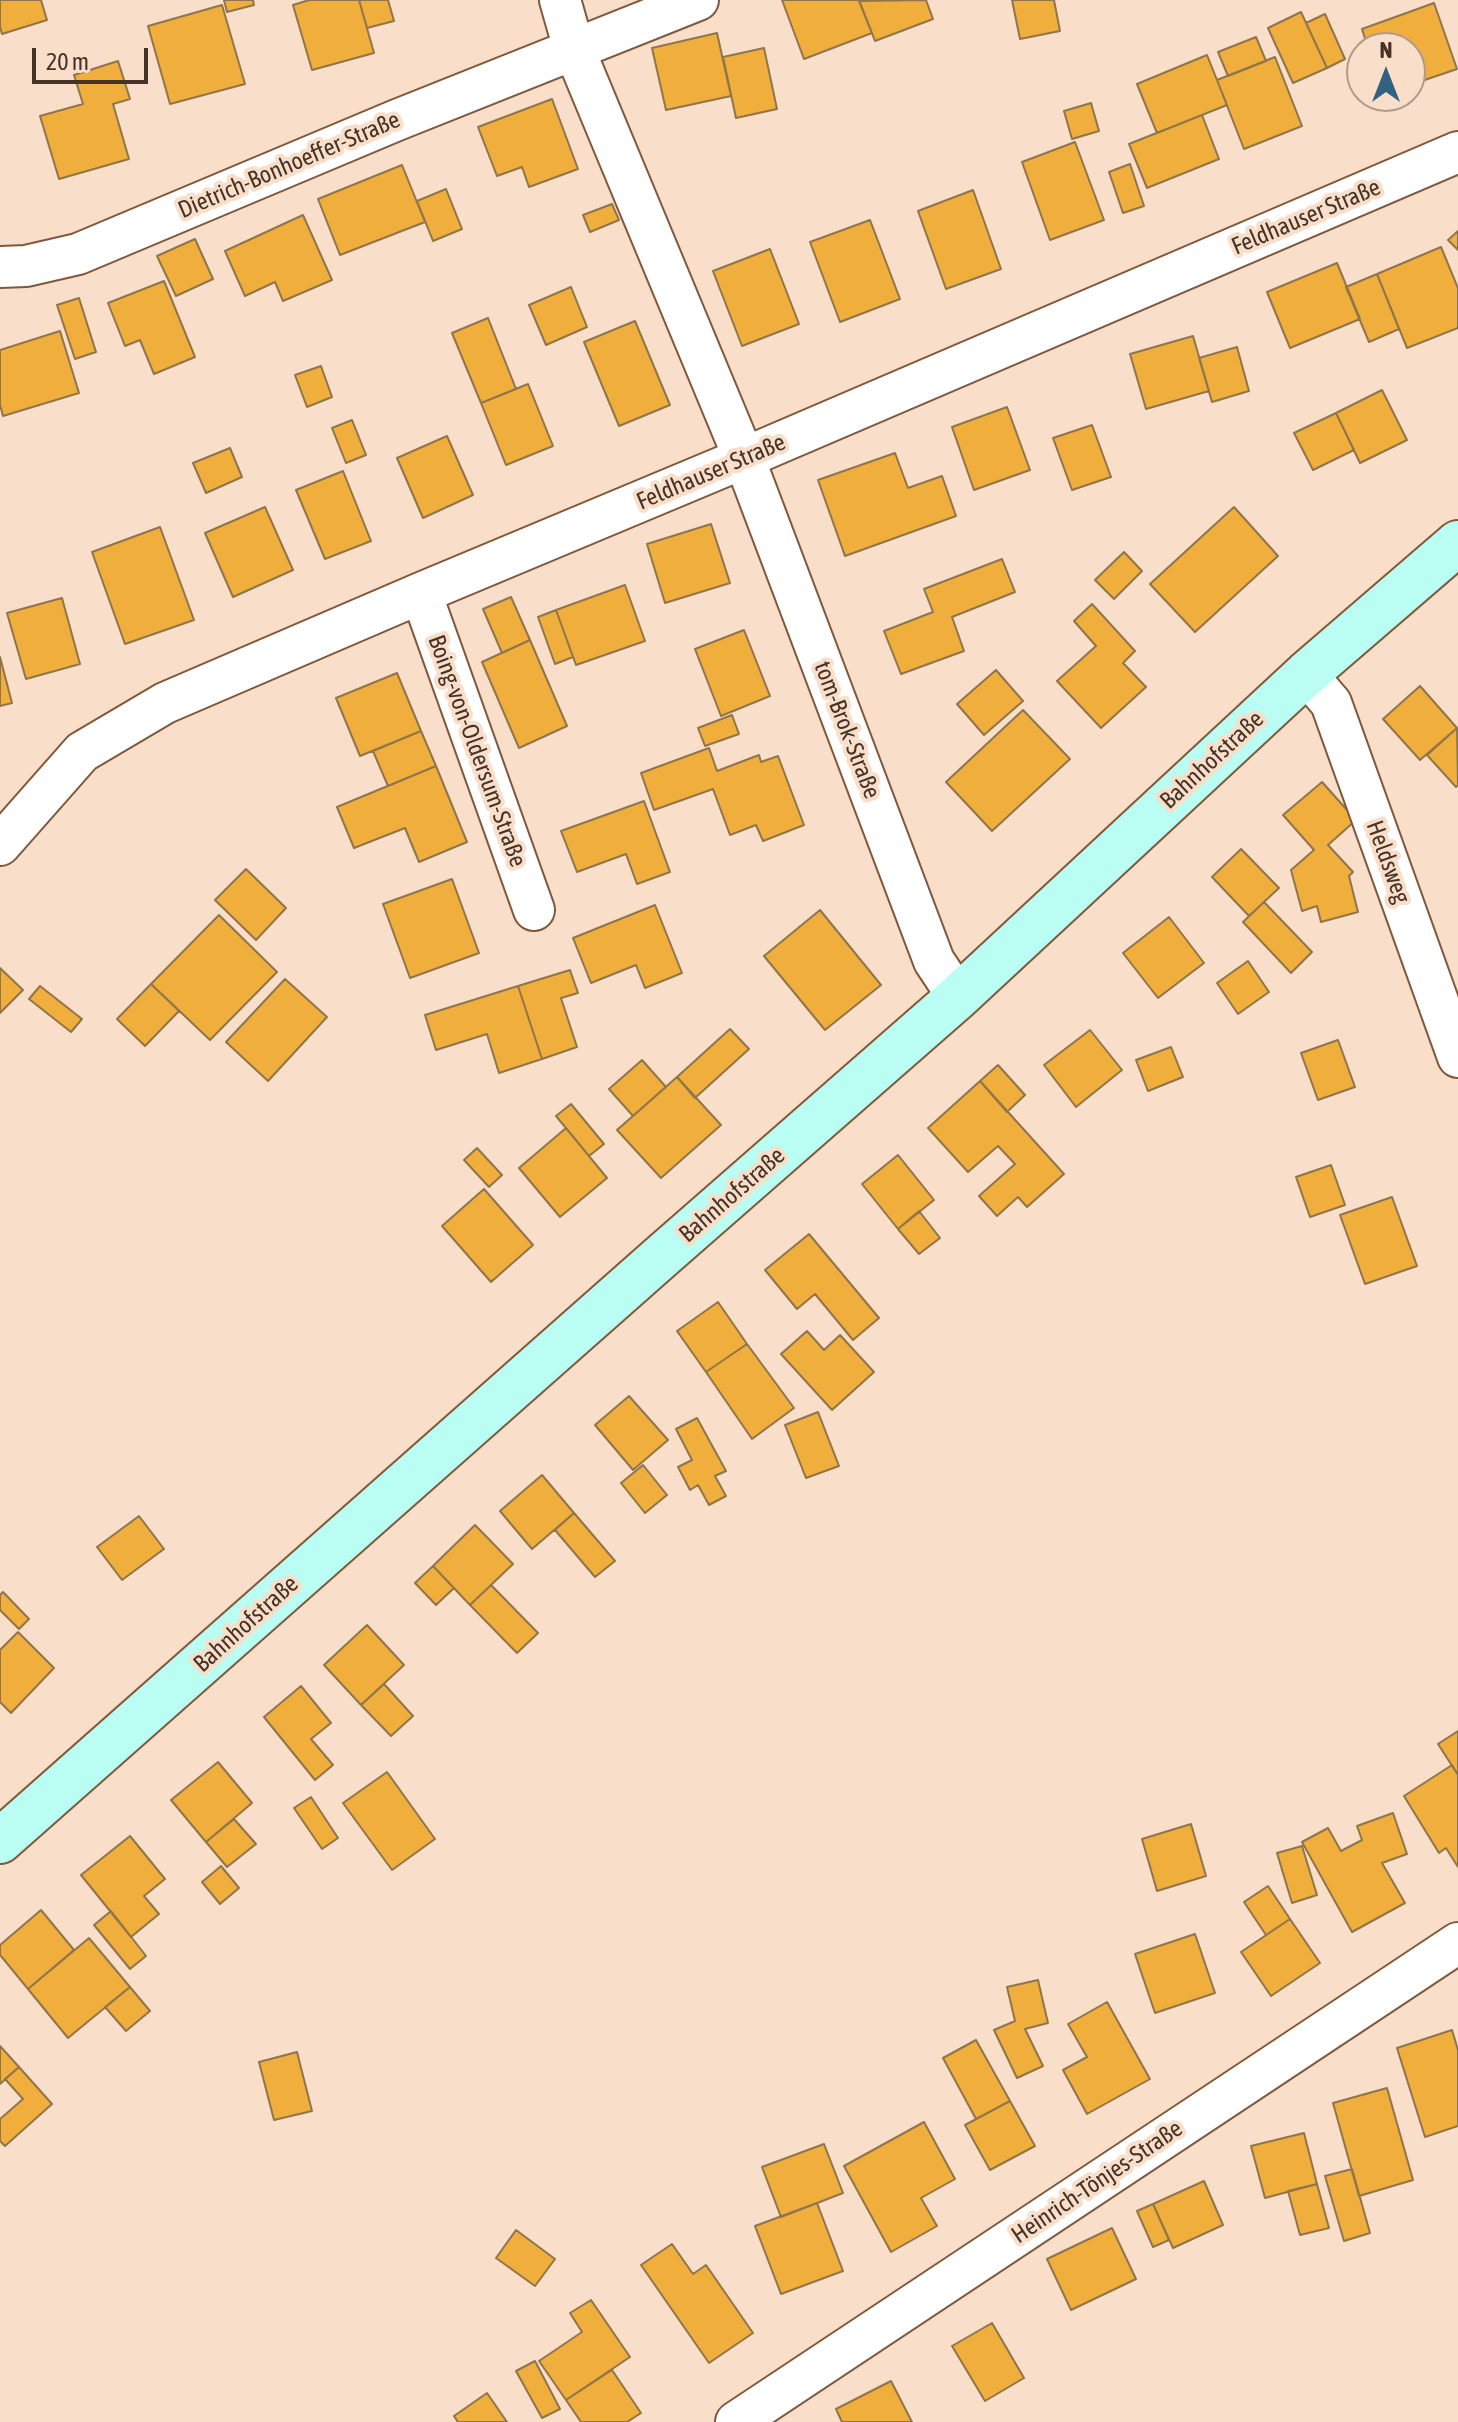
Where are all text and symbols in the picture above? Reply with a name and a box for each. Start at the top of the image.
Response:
scale bar [36,32,152,82]
north arrow [1346,32,1426,112]
text: N [1380,37,1392,63]
text: 20 m [46,48,89,75]
street label: Dietrich-Bonhoeffer-Straße [174,105,404,225]
street label: Feldhauser Straße [1227,173,1385,261]
street label: Feldhauser Straße [632,428,790,516]
street label: Boing-von-Oldersum-Straße [422,631,532,871]
street label: tom-Brok-Straße [808,657,886,803]
street label: Bahnhofstraße [1154,705,1270,815]
street label: Heldsweg [1360,817,1416,907]
street label: Bahnhofstraße [673,1141,791,1249]
street label: Bahnhofstraße [188,1570,304,1678]
street label: Heinrich-Tönjes-Straße [1006,2114,1188,2250]

